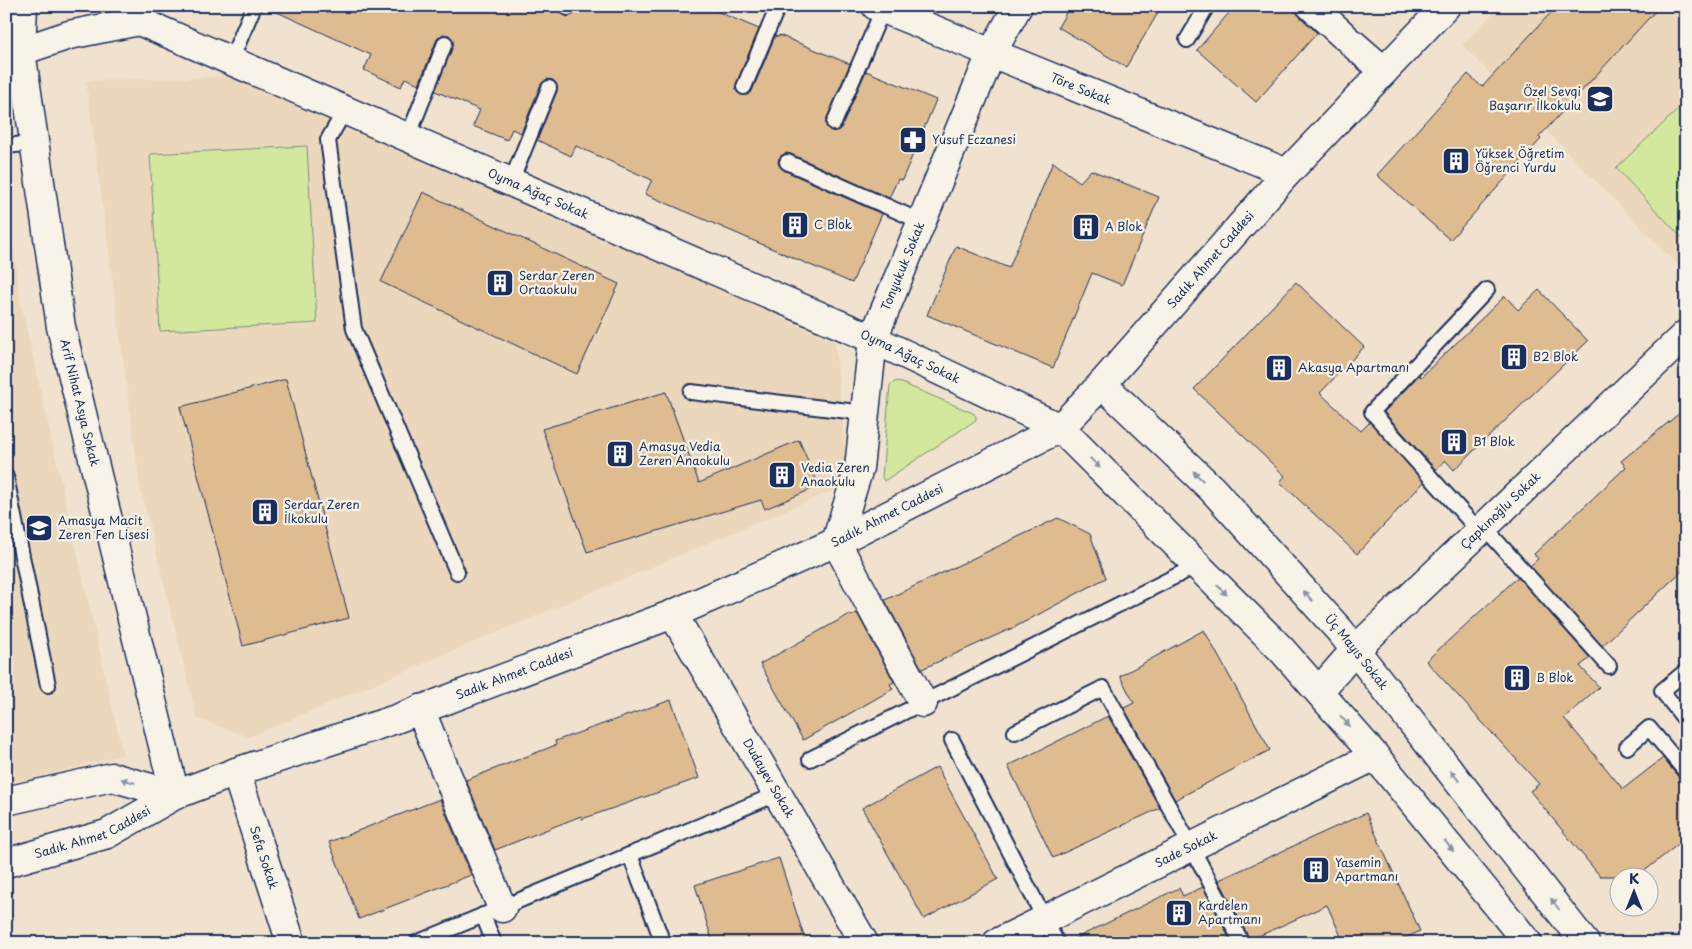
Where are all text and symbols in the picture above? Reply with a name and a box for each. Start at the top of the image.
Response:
street label: Töre Sokak [1048,68,1115,109]
place label: Özel Sevgi Başarır İlkokulu [1489,82,1581,114]
school or university icon: Özel Sevgi Başarır İlkokulu [1585,84,1615,114]
pharmacy icon: Yusuf Eczanesi [898,125,928,155]
place label: Yusuf Eczanesi [932,130,1016,148]
place label: Yüksek Öğretim Öğrenci Yurdu [1475,144,1564,176]
building icon: Yüksek Öğretim Öğrenci Yurdu [1441,146,1471,176]
street label: Oyma Ağaç Sokak [485,163,592,223]
street label: Sadık Ahmet Caddesi [1163,207,1258,312]
building icon: C Blok [780,210,810,240]
building icon: A Blok [1071,212,1101,242]
place label: C Blok [814,215,853,233]
place label: A Blok [1105,217,1143,235]
street label: Tonyukuk Sokak [876,219,929,313]
place label: Serdar Zeren Ortaokulu [519,266,595,298]
building icon: Serdar Zeren Ortaokulu [485,268,515,298]
street label: Oyma Ağaç Sokak [858,325,964,387]
street label: Arif Nihat Asya Sokak [56,337,105,468]
building icon: B2 Blok [1499,342,1529,372]
place label: B2 Blok [1533,347,1579,365]
building icon: Akasya Apartmanı [1264,353,1294,383]
place label: Akasya Apartmanı [1298,358,1409,376]
building icon: B1 Blok [1439,427,1469,457]
place label: B1 Blok [1473,432,1516,450]
place label: Amasya Vedia Zeren Anaokulu [639,437,730,469]
building icon: Amasya Vedia Zeren Anaokulu [605,439,635,469]
one-way arrow [1088,456,1100,468]
place label: Vedia Zeren Anaokulu [801,458,870,490]
building icon: Vedia Zeren Anaokulu [767,460,797,490]
street label: Çapkınoğlu Sokak [1456,467,1544,553]
one-way arrow [1193,470,1205,482]
street label: Sadık Ahmet Caddesi [828,479,946,551]
place label: Serdar Zeren İlkokulu [284,495,360,527]
building icon: Serdar Zeren İlkokulu [250,497,280,527]
place label: Amasya Macit Zeren Fen Lisesi [58,511,149,543]
school or university icon: Amasya Macit Zeren Fen Lisesi [24,513,54,543]
one-way arrow [1216,584,1228,596]
one-way arrow [1302,590,1314,602]
street label: Üç Mayıs Sokak [1321,610,1393,693]
street label: Sadık Ahmet Caddesi [453,643,575,703]
building icon: B Blok [1502,663,1532,693]
place label: B Blok [1536,668,1574,686]
one-way arrow [1339,715,1351,727]
street label: Dudayev Sokak [739,735,800,821]
one-way arrow [1449,770,1460,783]
one-way arrow [121,777,136,785]
street label: Sadık Ahmet Caddesi [32,801,153,862]
street label: Sefa Sokak [246,823,283,892]
street label: Sade Sokak [1152,826,1220,872]
one-way arrow [1443,840,1454,852]
place label: Yasemin Apartmanı [1335,853,1398,885]
building icon: Yasemin Apartmanı [1301,855,1331,885]
north arrow [1610,866,1660,916]
text: K [1629,868,1639,889]
place label: Kardelen Apartmanı [1198,896,1261,928]
building icon: Kardelen Apartmanı [1164,898,1194,928]
one-way arrow [1550,898,1561,911]

